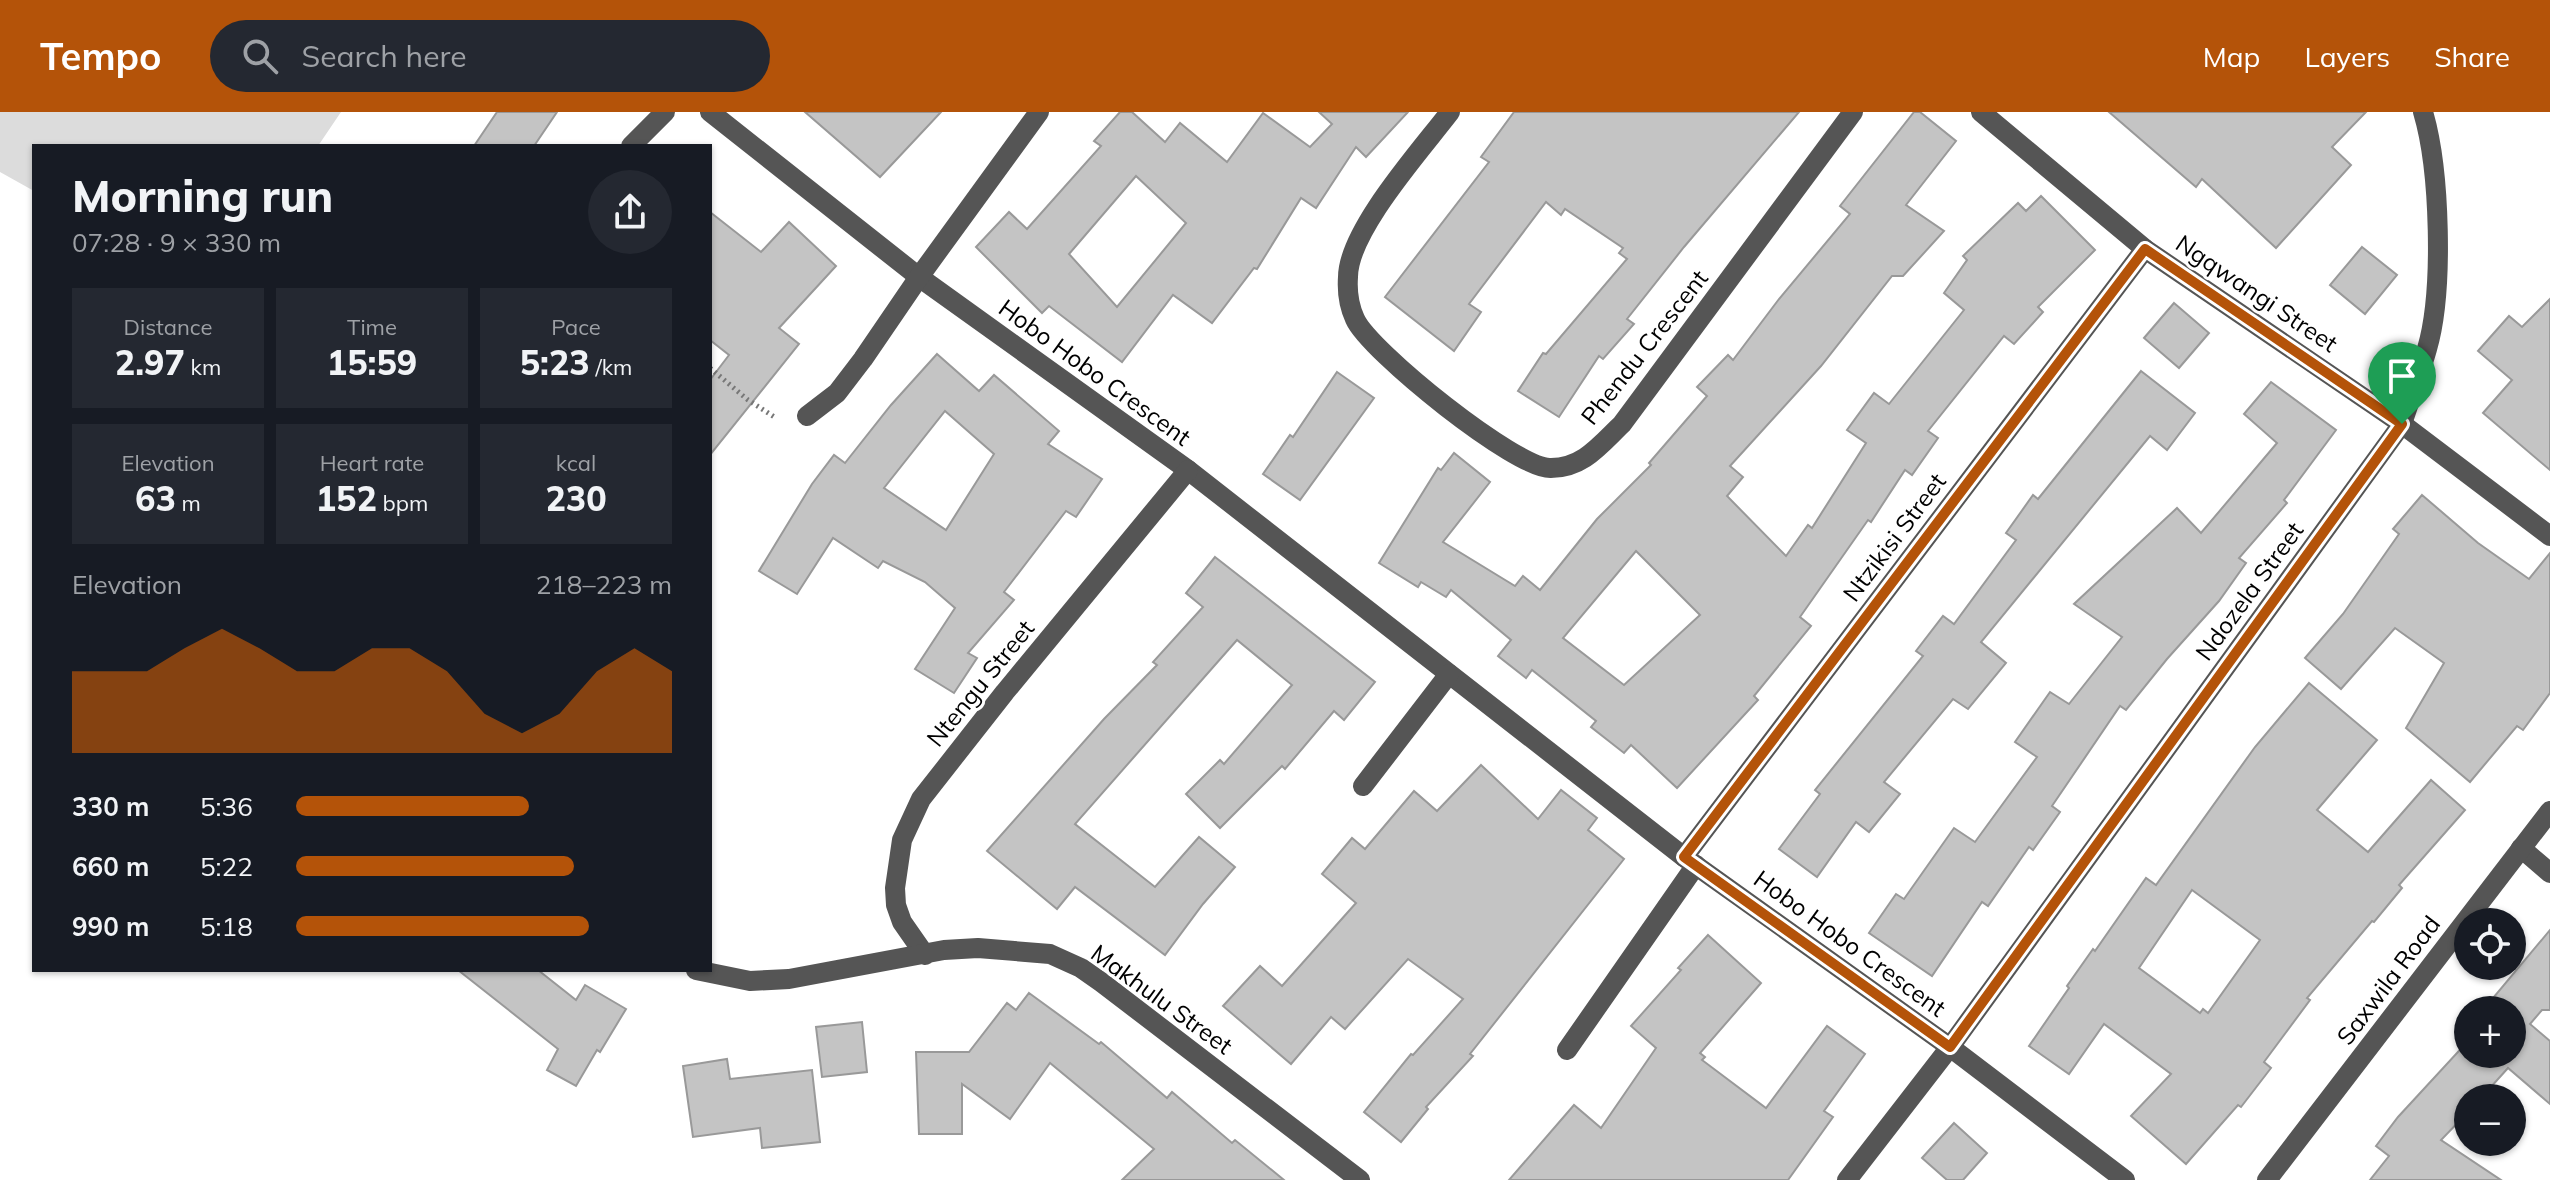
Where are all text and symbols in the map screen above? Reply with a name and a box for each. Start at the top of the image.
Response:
search box [210,20,770,92]
text: Tempo [40,32,162,80]
icon: search [238,34,282,78]
text: Search here [302,37,467,75]
text: Map [2203,39,2260,74]
text: Layers [2304,39,2390,74]
text: Share [2434,39,2510,74]
text: Morning run [72,168,333,223]
button: share [588,170,672,254]
text: 07:28 · 9 × 330 m [72,226,281,259]
street label: Ngqwangi Street [2170,228,2344,358]
street label: Phendu Crescent [1574,264,1714,430]
street label: Hobo Hobo Crescent [993,292,1197,452]
text: Distance [124,313,212,341]
text: Time [347,313,397,341]
text: Pace [551,313,601,341]
text: 2.97 [115,341,185,384]
text: 15:59 [327,341,417,384]
text: 5:23 [520,341,590,384]
pin [2368,342,2436,424]
text: km [185,353,221,381]
text: /km [590,353,632,381]
icon: arrive [2380,354,2424,398]
text: Elevation [121,449,215,477]
text: Heart rate [320,449,424,477]
text: kcal [556,449,596,477]
street label: Ntzikisi Street [1836,467,1952,607]
text: 63 [135,477,176,520]
text: 152 [316,477,377,520]
text: 230 [545,477,607,520]
text: m [176,489,201,517]
text: bpm [377,489,428,517]
street label: Ndozela Street [2189,516,2309,666]
text: Elevation [72,568,182,601]
text: 218–223 m [536,568,672,601]
street label: Ntengu Street [920,614,1040,752]
text: 330 m [72,790,149,823]
text: 5:36 [200,790,253,823]
text: 660 m [72,850,149,883]
text: 5:22 [200,850,253,883]
street label: Hobo Hobo Crescent [1748,863,1952,1023]
map controls [2454,908,2526,1156]
button: locate [2454,908,2526,980]
text: 990 m [72,910,149,943]
text: 5:18 [200,910,253,943]
street label: Saxwila Road [2330,910,2446,1050]
street label: Makhulu Street [1085,938,1239,1060]
button: + [2454,996,2526,1068]
button: − [2454,1084,2526,1156]

